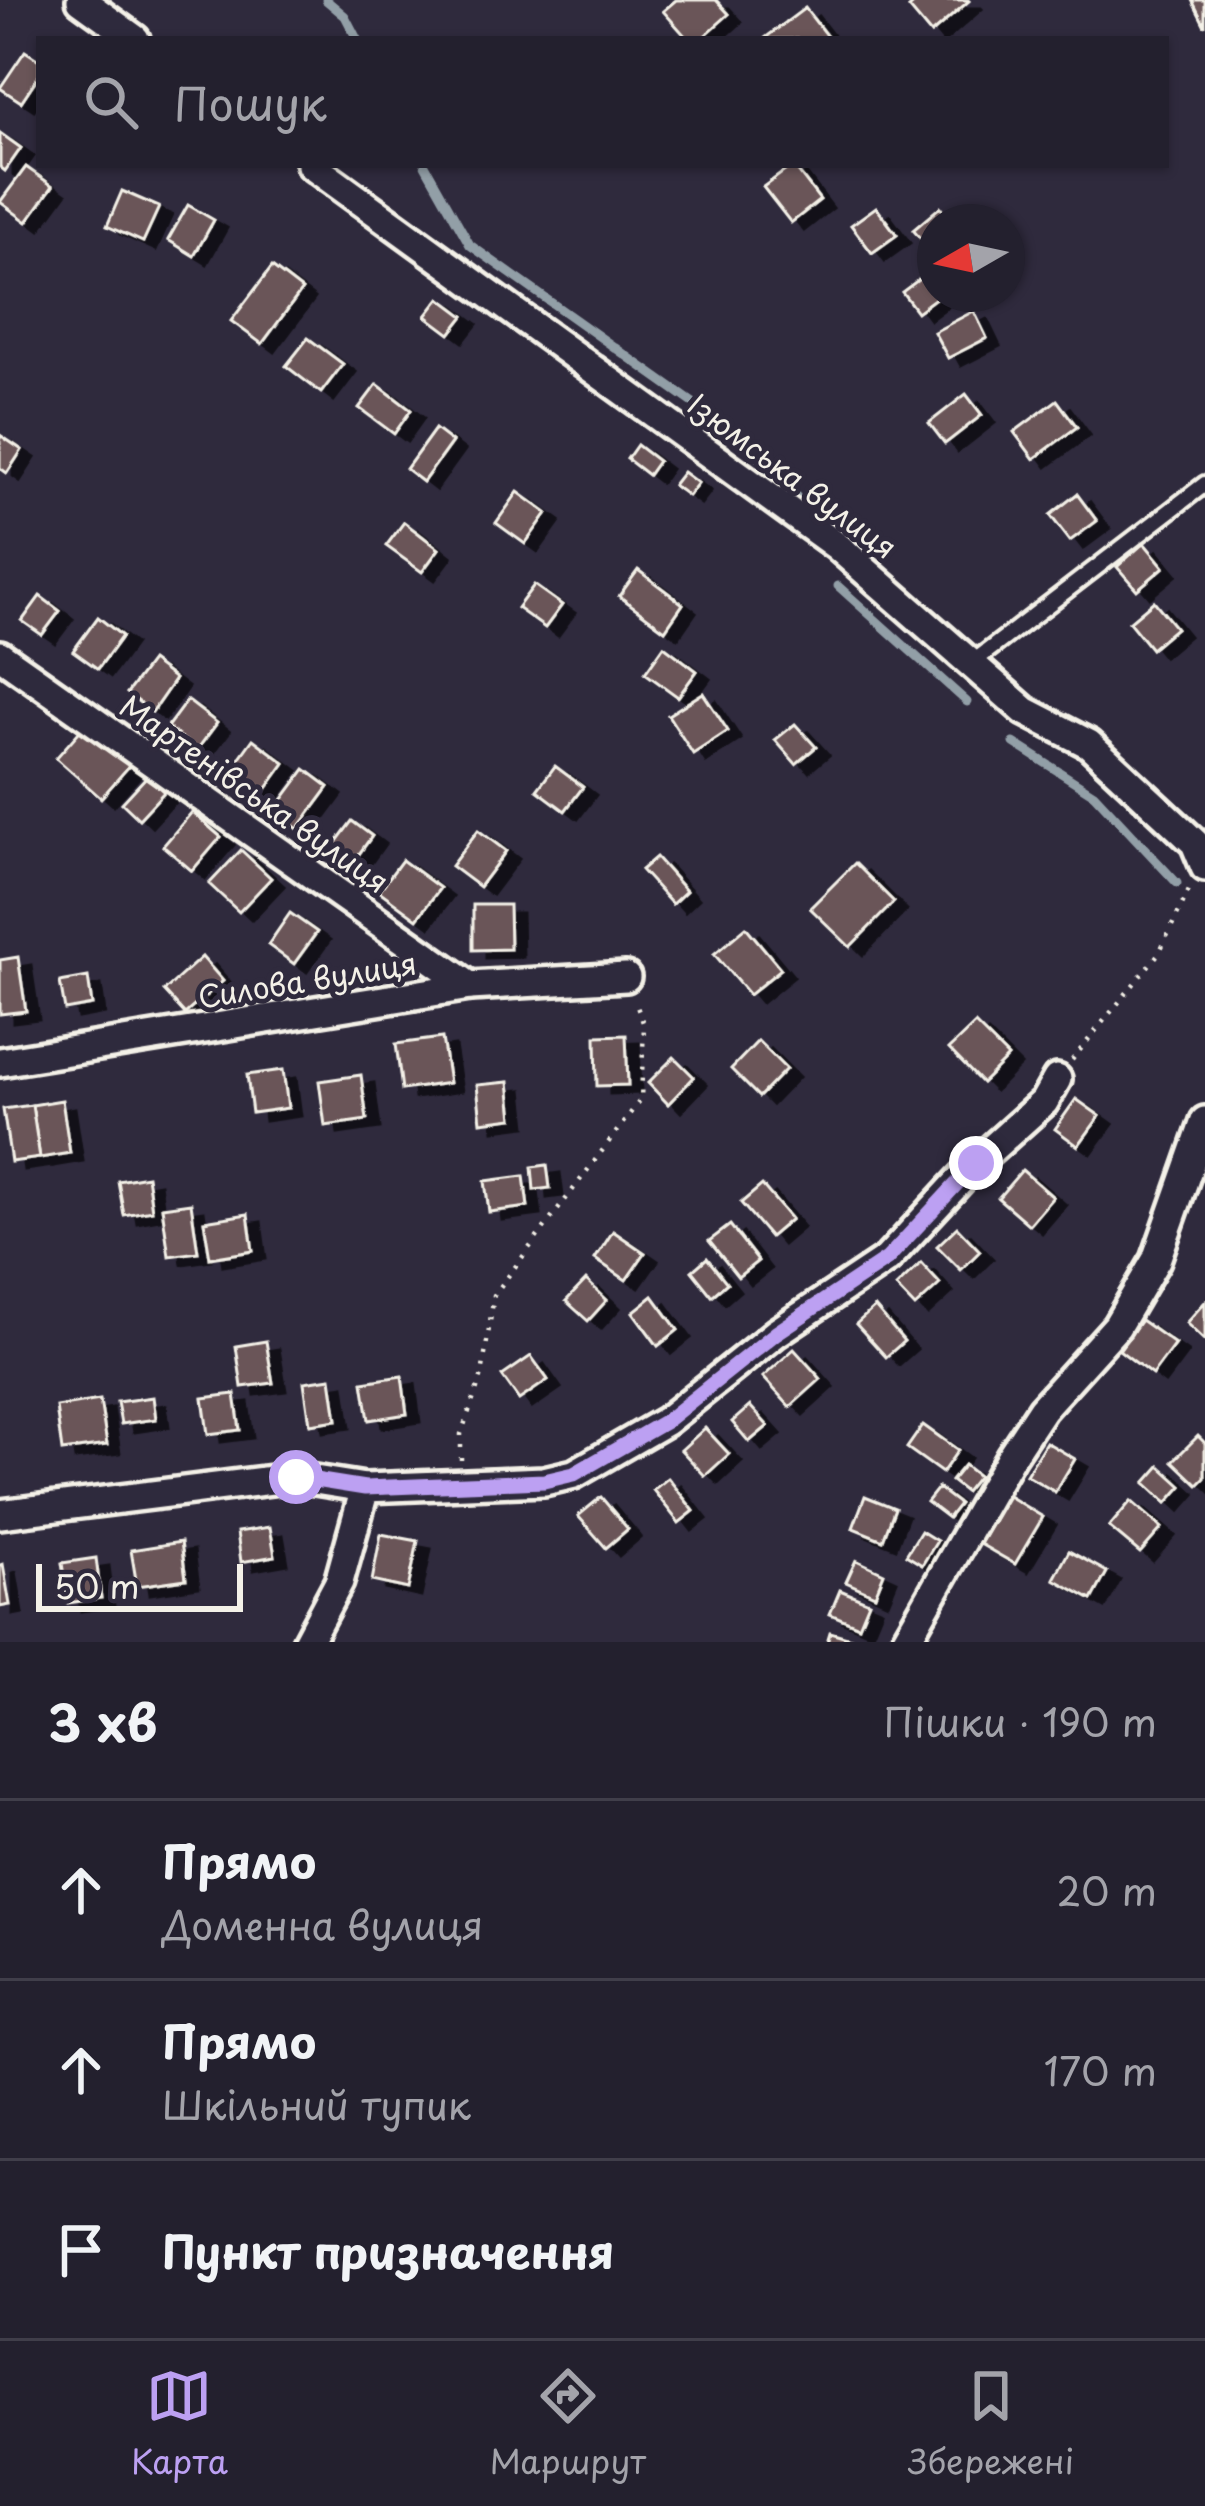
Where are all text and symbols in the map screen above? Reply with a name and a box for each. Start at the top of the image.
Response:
search box [36,36,1169,168]
text: Пошук [174,68,327,136]
icon: search [78,69,144,135]
north arrow [917,204,1025,312]
street label: Ізюмська вулиця [679,381,907,569]
street label: Мартенівська вулиця [111,683,399,903]
street label: Силова вулиця [194,939,420,1019]
route end [949,1136,1003,1190]
route start [269,1450,323,1504]
scale bar [36,1558,243,1611]
text: 50 m [54,1560,140,1610]
text: 3 хв [48,1682,157,1759]
text: Пішки · 190 m [884,1691,1157,1750]
text: Прямо [162,1826,316,1894]
icon: ahead [48,1857,114,1923]
text: 20 m [1056,1860,1157,1919]
text: Доменна вулиця [162,1894,483,1953]
text: Прямо [162,2006,316,2074]
icon: ahead [48,2037,114,2103]
text: 170 m [1044,2040,1157,2099]
text: Шкільний тупик [162,2074,471,2133]
text: Пункт призначення [162,2216,614,2284]
icon: arrive [48,2217,114,2283]
tab: Карта [131,2363,228,2485]
tab: Маршрут [490,2363,646,2485]
tab: Збережені [908,2363,1074,2485]

